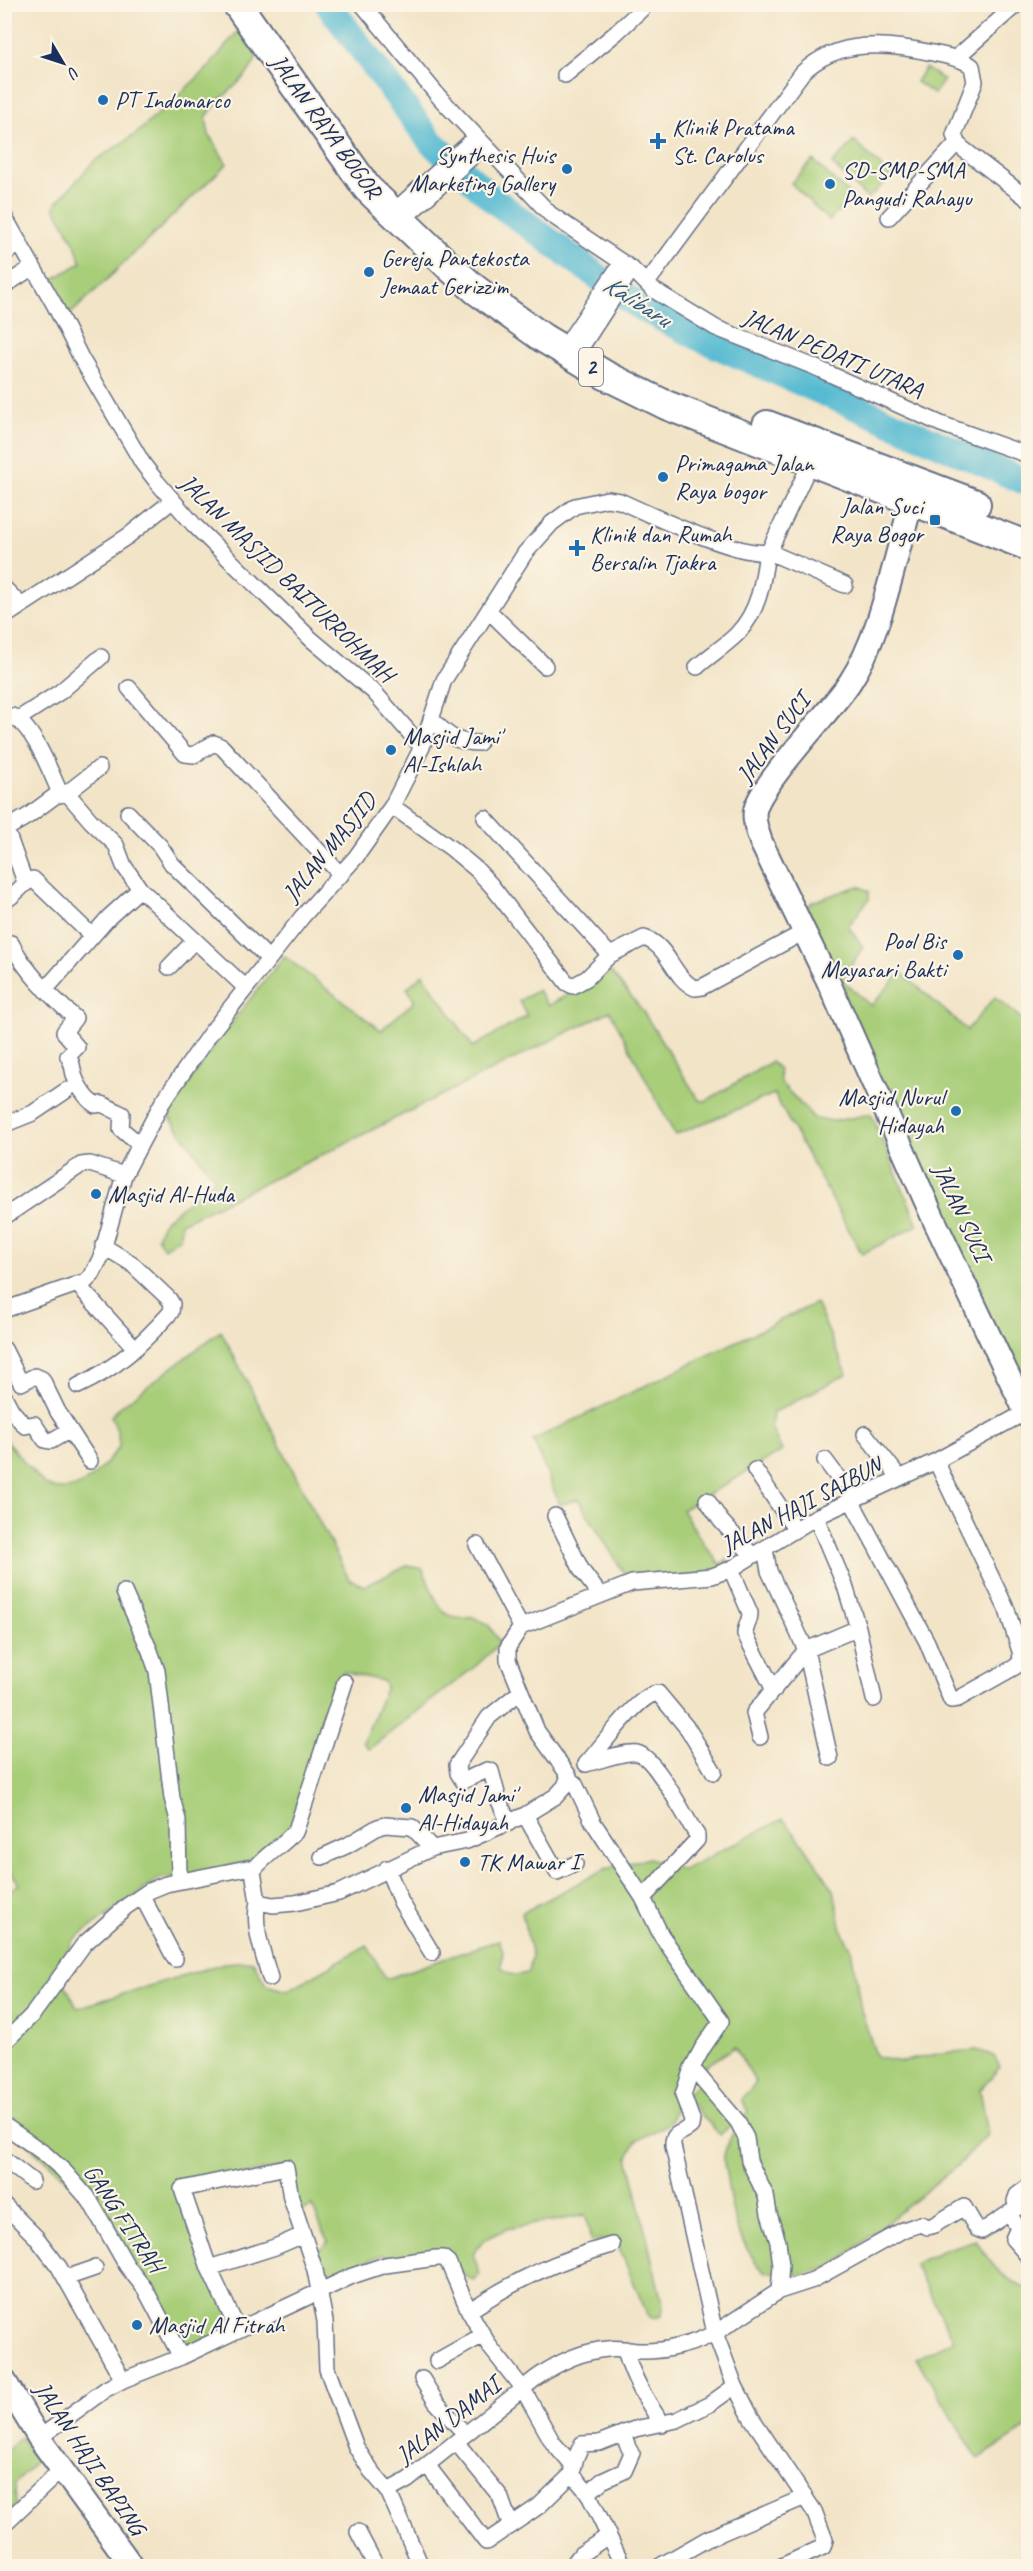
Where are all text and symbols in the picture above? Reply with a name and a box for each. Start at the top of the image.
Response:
north arrow [33,33,93,93]
street label: JALAN RAYA BOGOR [263,47,390,206]
text: U [62,63,84,84]
place label: PT Indomarco [115,85,231,115]
marker: PT Indomarco [96,93,110,107]
place label: Klinik Pratama St. Carolus [672,112,795,170]
marker: Klinik Pratama St. Carolus [649,132,667,150]
place label: Synthesis Huis Marketing Gallery [410,140,558,198]
place label: SD-SMP-SMA Pangudi Rahayu [842,155,974,213]
marker: Synthesis Huis Marketing Gallery [560,162,574,176]
marker: SD-SMP-SMA Pangudi Rahayu [823,177,837,191]
place label: Gereja Pantekosta Jemaat Gerizzim [380,243,530,301]
marker: Gereja Pantekosta Jemaat Gerizzim [362,265,376,279]
water label: Kalibaru [597,268,681,337]
street label: JALAN PEDATI UTARA [738,301,928,405]
road number: 2 [579,348,603,386]
place label: Primagama Jalan Raya bogor [675,448,815,506]
street label: JALAN MASJID BAITURROHMAH [173,467,403,691]
marker: Primagama Jalan Raya bogor [656,470,670,484]
place label: Jalan Suci Raya Bogor [830,491,926,549]
marker: Jalan Suci Raya Bogor [928,513,942,527]
place label: Klinik dan Rumah Bersalin Tjakra [590,519,734,577]
marker: Klinik dan Rumah Bersalin Tjakra [568,539,586,557]
street label: JALAN SUCI [729,683,820,789]
place label: Masjid Jami' Al-Ishlah [403,721,506,779]
marker: Masjid Jami' Al-Ishlah [384,743,398,757]
street label: JALAN MASJID [275,785,384,908]
place label: Pool Bis Mayasari Bakti [821,926,950,984]
marker: Pool Bis Mayasari Bakti [951,948,965,962]
place label: Masjid Nurul Hidayah [839,1082,948,1140]
marker: Masjid Nurul Hidayah [949,1104,963,1118]
street label: JALAN SUCI [926,1158,1000,1270]
place label: Masjid Al-Huda [108,1179,235,1209]
marker: Masjid Al-Huda [89,1187,103,1201]
street label: JALAN HAJI SAIBUN [715,1449,889,1560]
place label: Masjid Jami' Al-Hidayah [418,1779,521,1837]
marker: Masjid Jami' Al-Hidayah [399,1801,413,1815]
place label: TK Mawar I [477,1847,585,1877]
marker: TK Mawar I [458,1855,472,1869]
street label: GANG FITRAH [77,2158,174,2281]
place label: Masjid Al Fitrah [149,2310,286,2340]
marker: Masjid Al Fitrah [130,2318,144,2332]
street label: JALAN DAMAI [389,2367,510,2471]
street label: JALAN HAJI BAPING [27,2375,154,2543]

